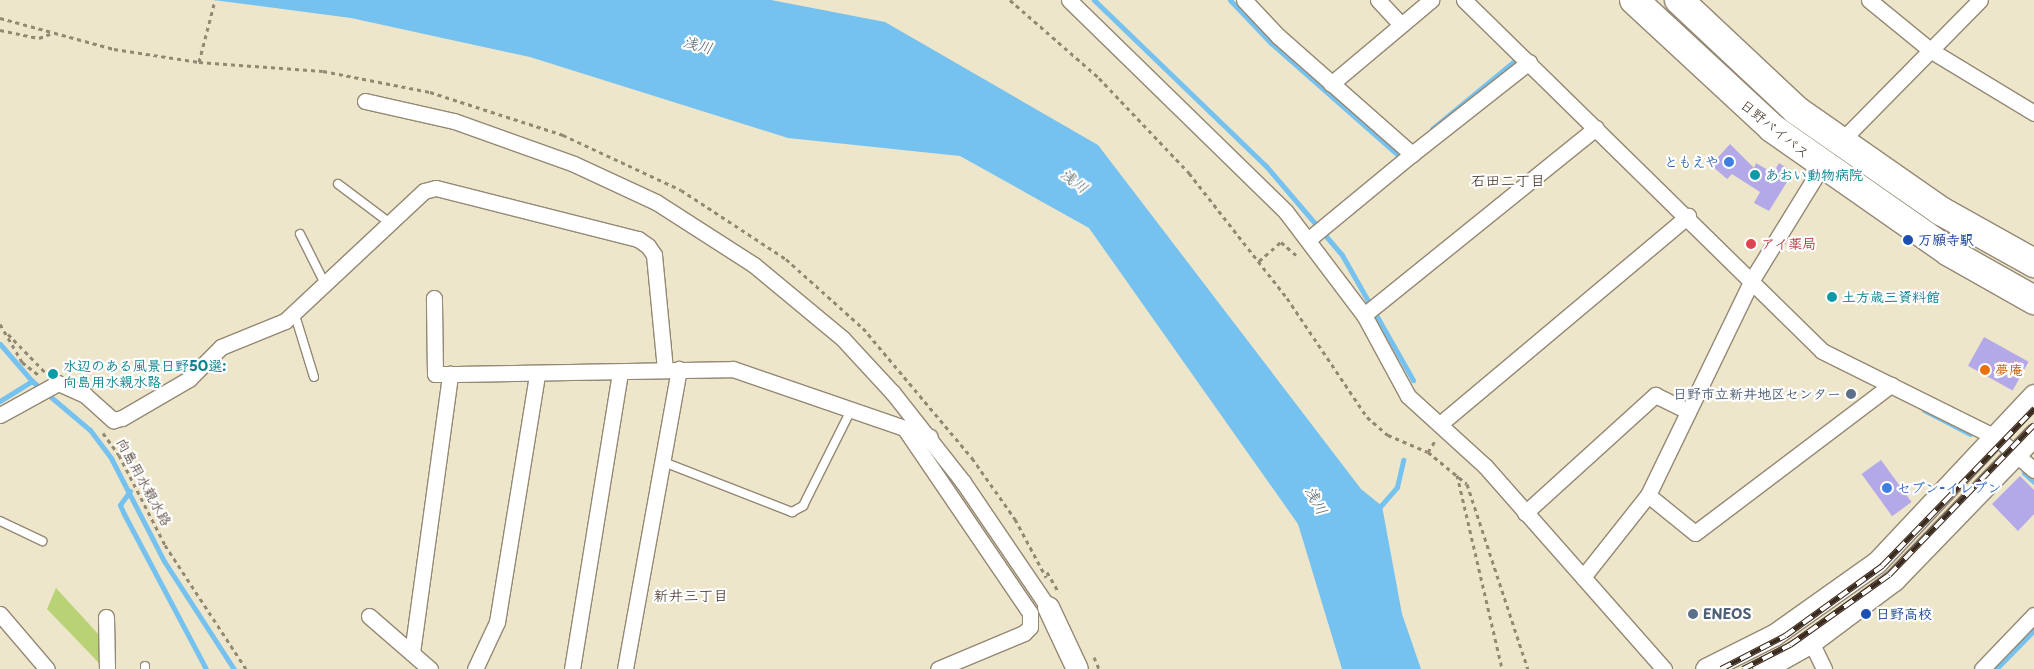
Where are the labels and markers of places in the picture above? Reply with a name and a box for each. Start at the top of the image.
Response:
place label: ともえや [1663,154,1719,170]
marker: ともえや [1723,156,1735,168]
place label: あおい動物病院 [1765,167,1863,183]
marker: あおい動物病院 [1749,169,1761,181]
place label: 万願寺駅 [1918,232,1974,248]
marker: 万願寺駅 [1902,234,1914,246]
place label: アイ薬局 [1761,236,1817,252]
marker: アイ薬局 [1745,238,1757,250]
place label: 土方歳三資料館 [1842,289,1940,305]
marker: 土方歳三資料館 [1826,291,1838,303]
place label: 水辺のある風景日野50選: 向島用水親水路 [63,358,226,391]
place label: 夢庵 [1995,362,2023,378]
marker: 夢庵 [1979,364,1991,376]
marker: 水辺のある風景日野50選: 向島用水親水路 [47,368,59,380]
place label: 日野市立新井地区センター [1673,386,1841,402]
marker: 日野市立新井地区センター [1845,388,1857,400]
place label: セブン-イレブン [1897,480,2001,496]
marker: セブン-イレブン [1881,482,1893,494]
place label: ENEOS [1703,606,1751,622]
place label: 日野高校 [1876,606,1932,622]
marker: ENEOS [1687,608,1699,620]
marker: 日野高校 [1860,608,1872,620]

